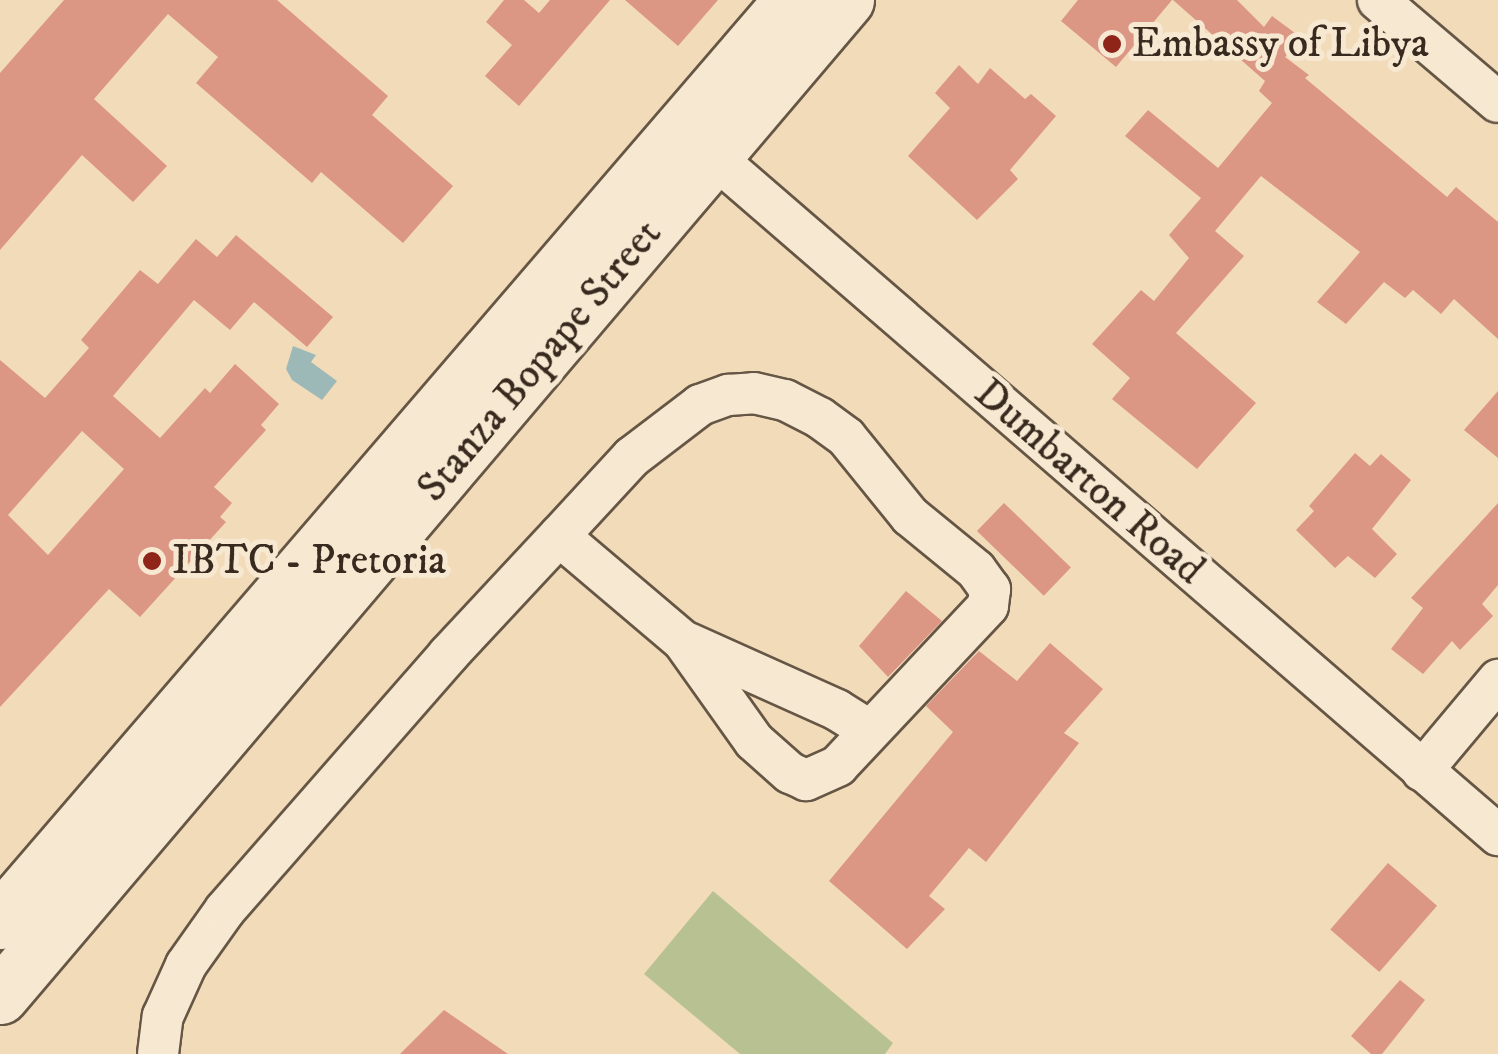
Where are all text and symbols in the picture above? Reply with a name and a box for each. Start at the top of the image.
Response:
place label: Embassy of Libya [1132,19,1429,69]
marker: Embassy of Libya [1101,33,1123,55]
street label: Stanza Bopape Street [407,210,673,512]
street label: Dumbarton Road [964,369,1214,595]
place label: IBTC - Pretoria [172,536,446,586]
marker: IBTC - Pretoria [141,550,163,572]

